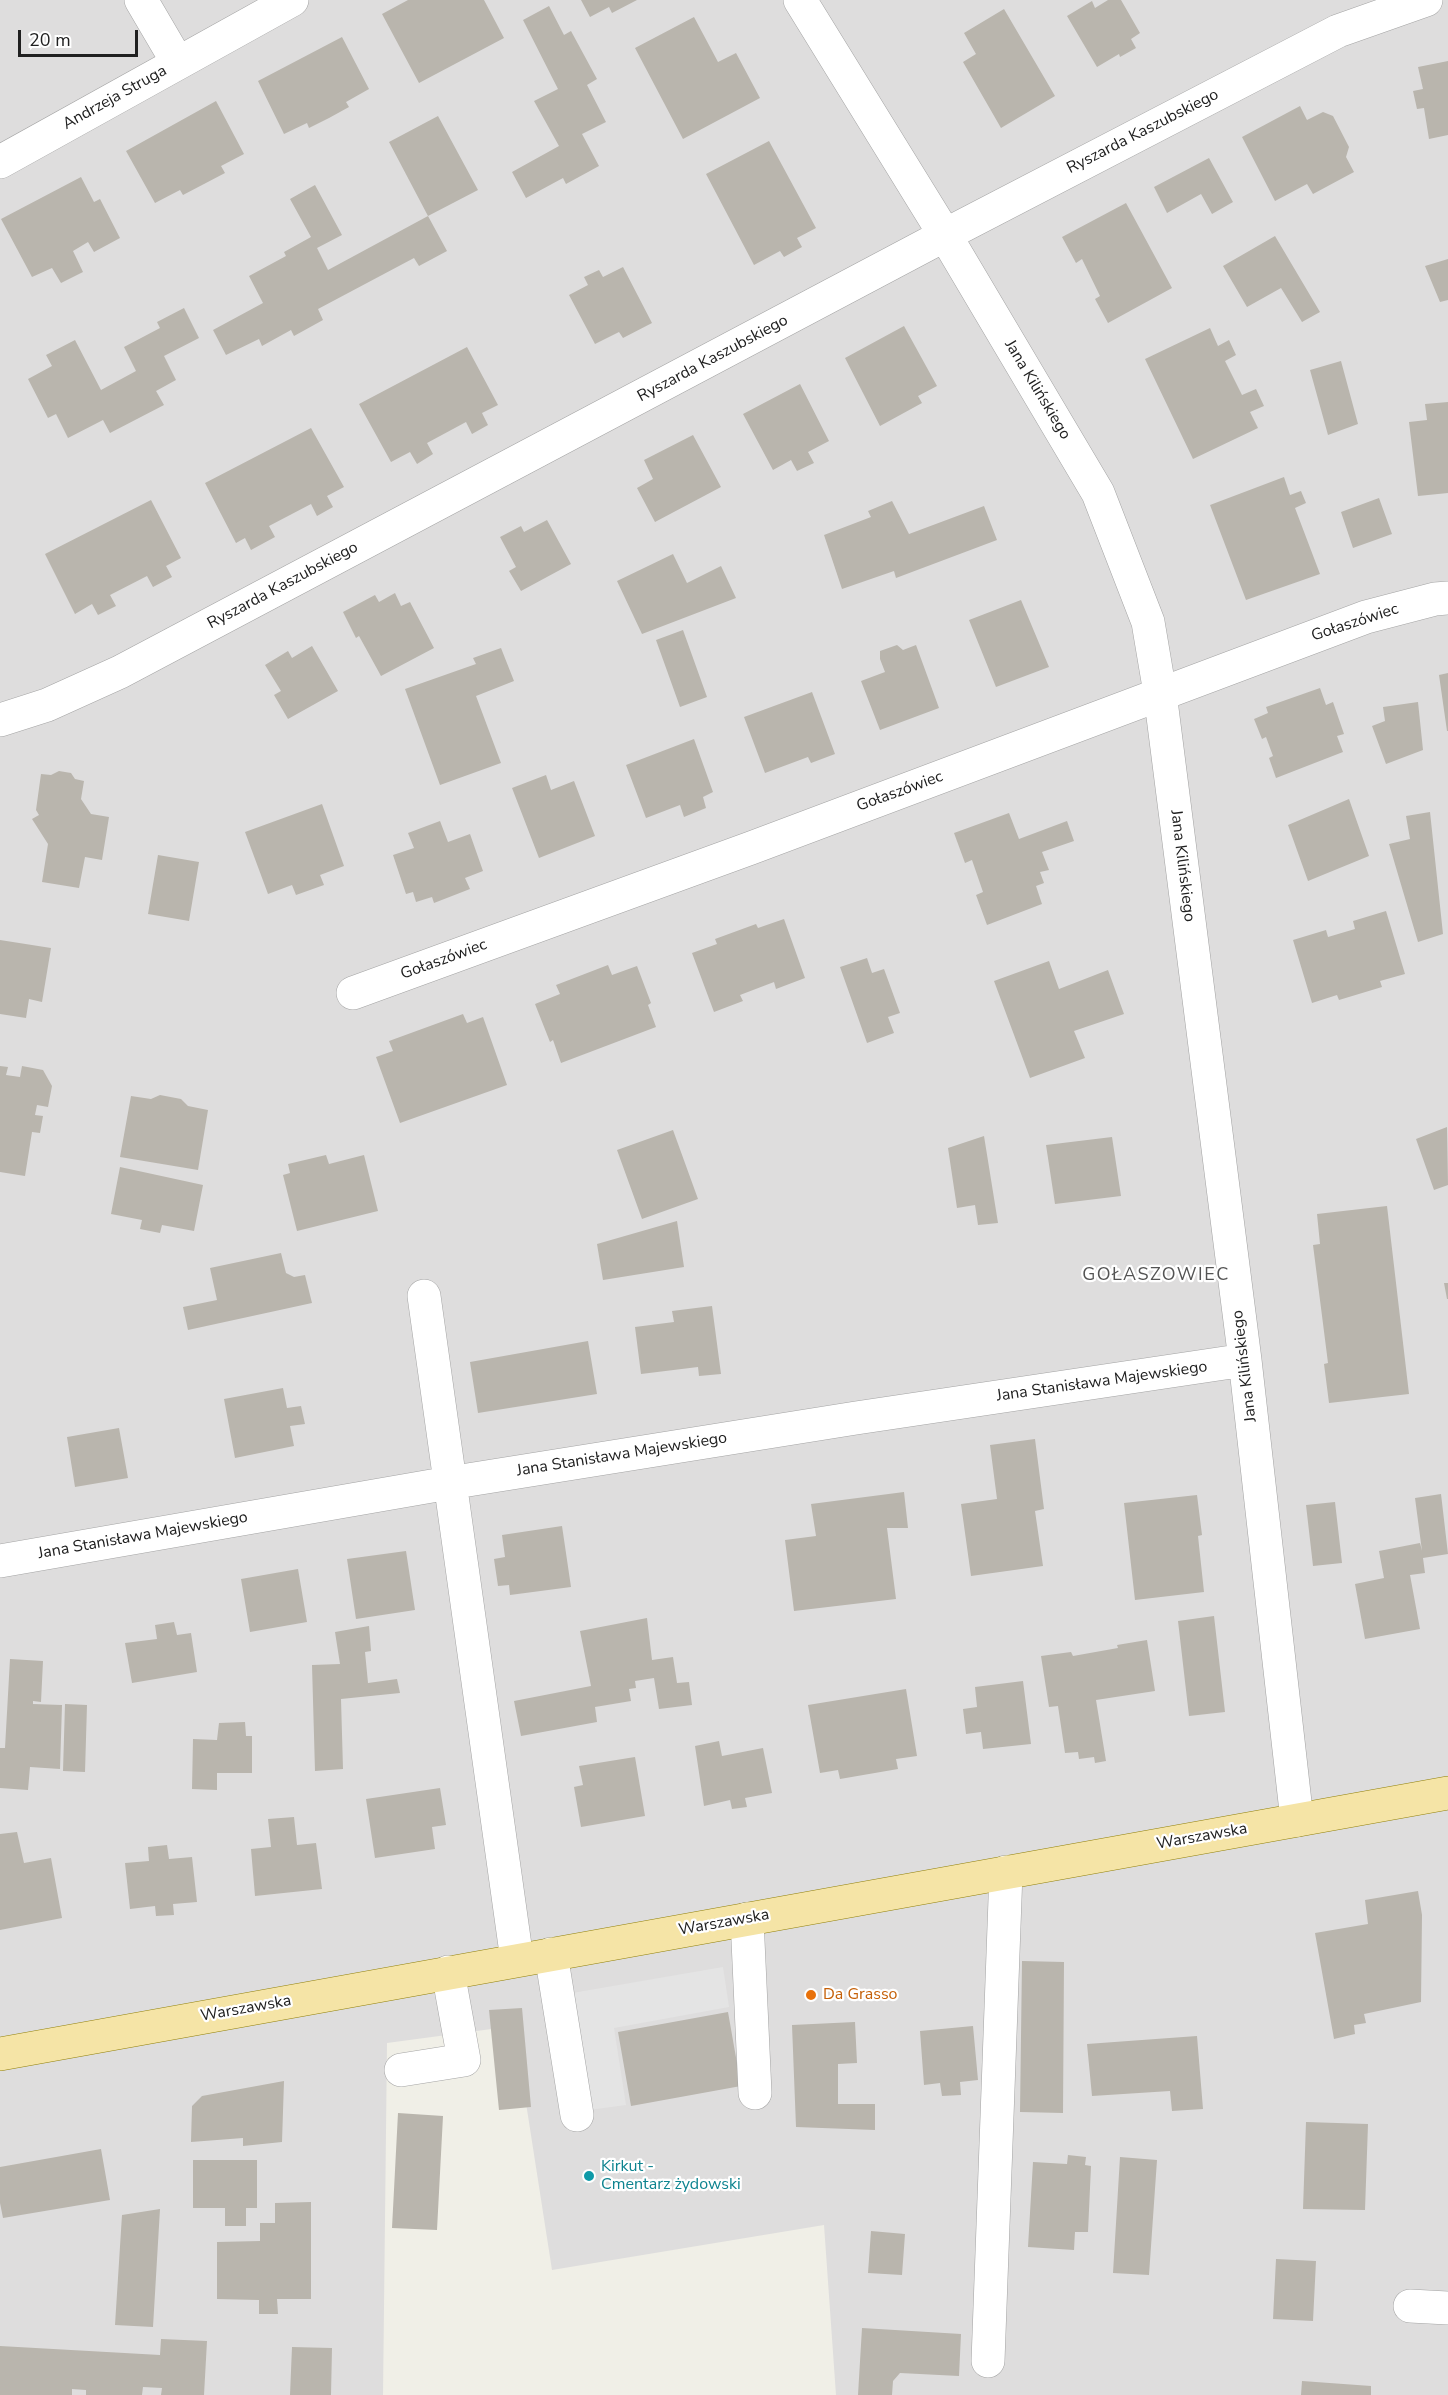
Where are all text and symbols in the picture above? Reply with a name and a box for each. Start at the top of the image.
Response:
scale bar [21,18,141,56]
text: 20 m [29,28,71,52]
street label: Andrzeja Struga [60,62,170,134]
street label: Ryszarda Kaszubskiego [1064,85,1222,179]
street label: Ryszarda Kaszubskiego [634,311,792,407]
street label: Jana Kilińskiego [1000,337,1074,443]
street label: Ryszarda Kaszubskiego [204,538,362,634]
street label: Gołaszówiec [1309,600,1401,646]
street label: Gołaszówiec [854,768,946,816]
street label: Jana Kilińskiego [1166,809,1198,923]
street label: Gołaszówiec [398,936,490,984]
district label: GOŁASZOWIEC [1082,1265,1230,1287]
street label: Jana Kilińskiego [1229,1309,1261,1423]
street label: Jana Stanisława Majewskiego [995,1358,1209,1406]
street label: Jana Stanisława Majewskiego [516,1429,728,1481]
street label: Jana Stanisława Majewskiego [37,1508,249,1564]
street label: Warszawska [1155,1820,1249,1854]
street label: Warszawska [677,1906,771,1940]
place label: Da Grasso [823,1985,897,2005]
marker: Da Grasso [804,1988,818,2002]
street label: Warszawska [199,1992,293,2026]
place label: Kirkut - Cmentarz żydowski [601,2157,741,2195]
marker: Kirkut - Cmentarz żydowski [582,2169,596,2183]

